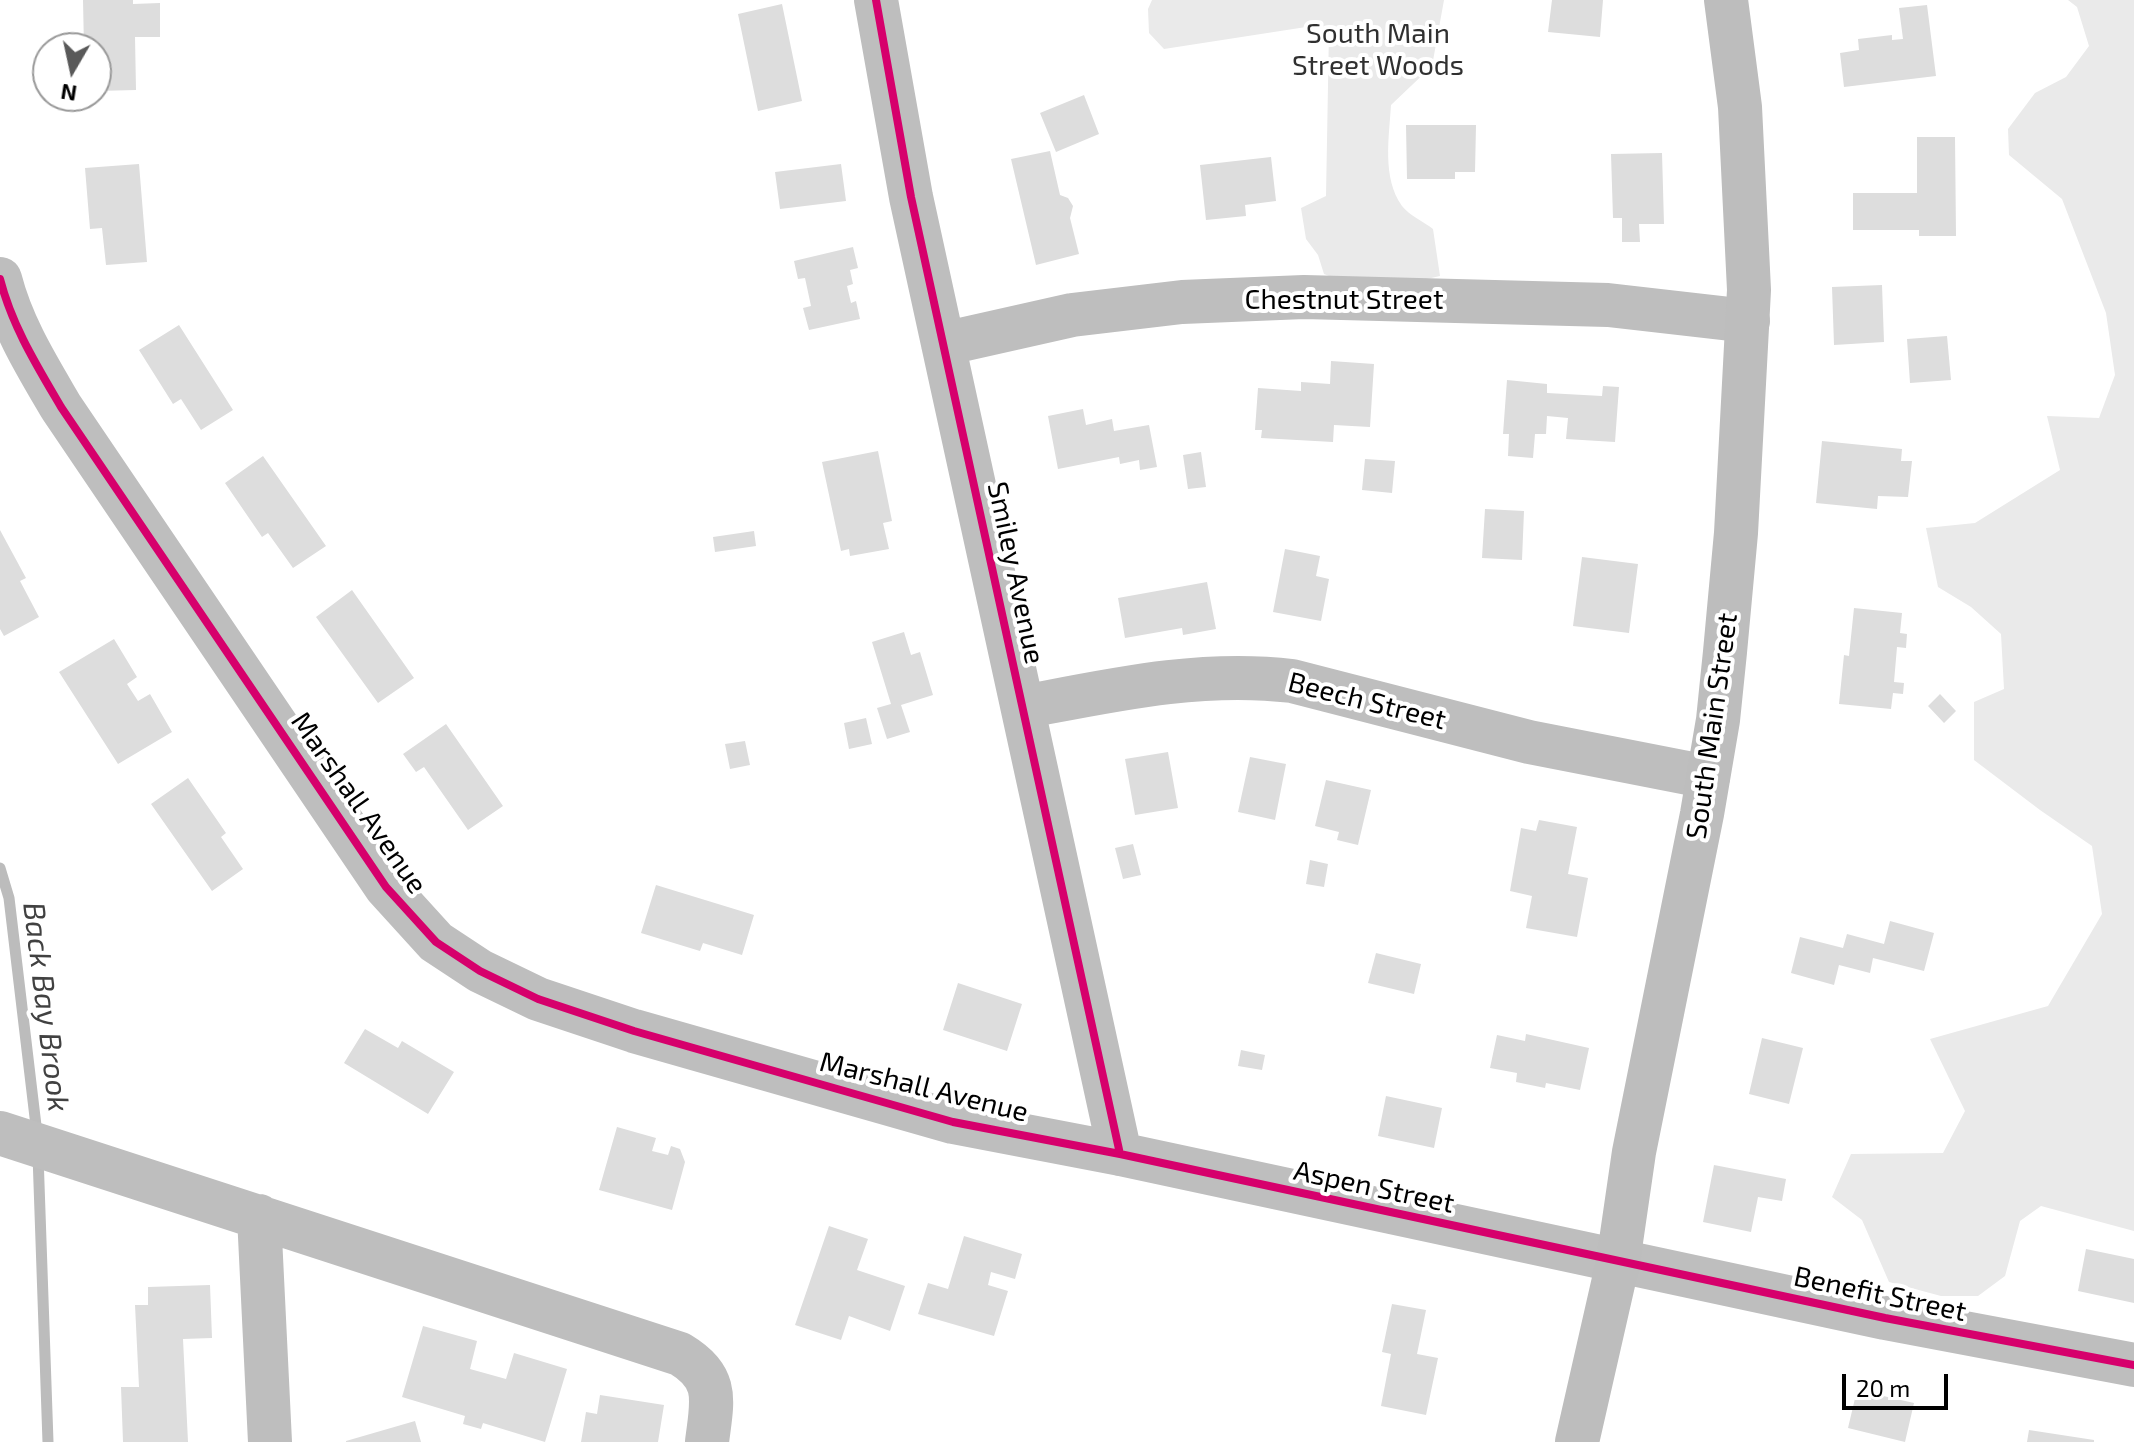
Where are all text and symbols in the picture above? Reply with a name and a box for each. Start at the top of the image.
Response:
park label: South Main Street Woods [1292,17,1464,83]
north arrow [32,32,112,112]
text: N [59,80,78,108]
street label: Chestnut Street [1244,283,1444,317]
street label: Smiley Avenue [980,479,1052,667]
street label: South Main Street [1680,611,1744,841]
street label: Beech Street [1285,665,1449,737]
street label: Marshall Avenue [284,706,434,900]
water label: Back Bay Brook [15,900,77,1114]
street label: Marshall Avenue [816,1045,1032,1129]
street label: Aspen Street [1291,1154,1457,1220]
street label: Benefit Street [1791,1259,1969,1329]
scale bar [1846,1358,1952,1408]
text: 20 m [1856,1373,1910,1402]

